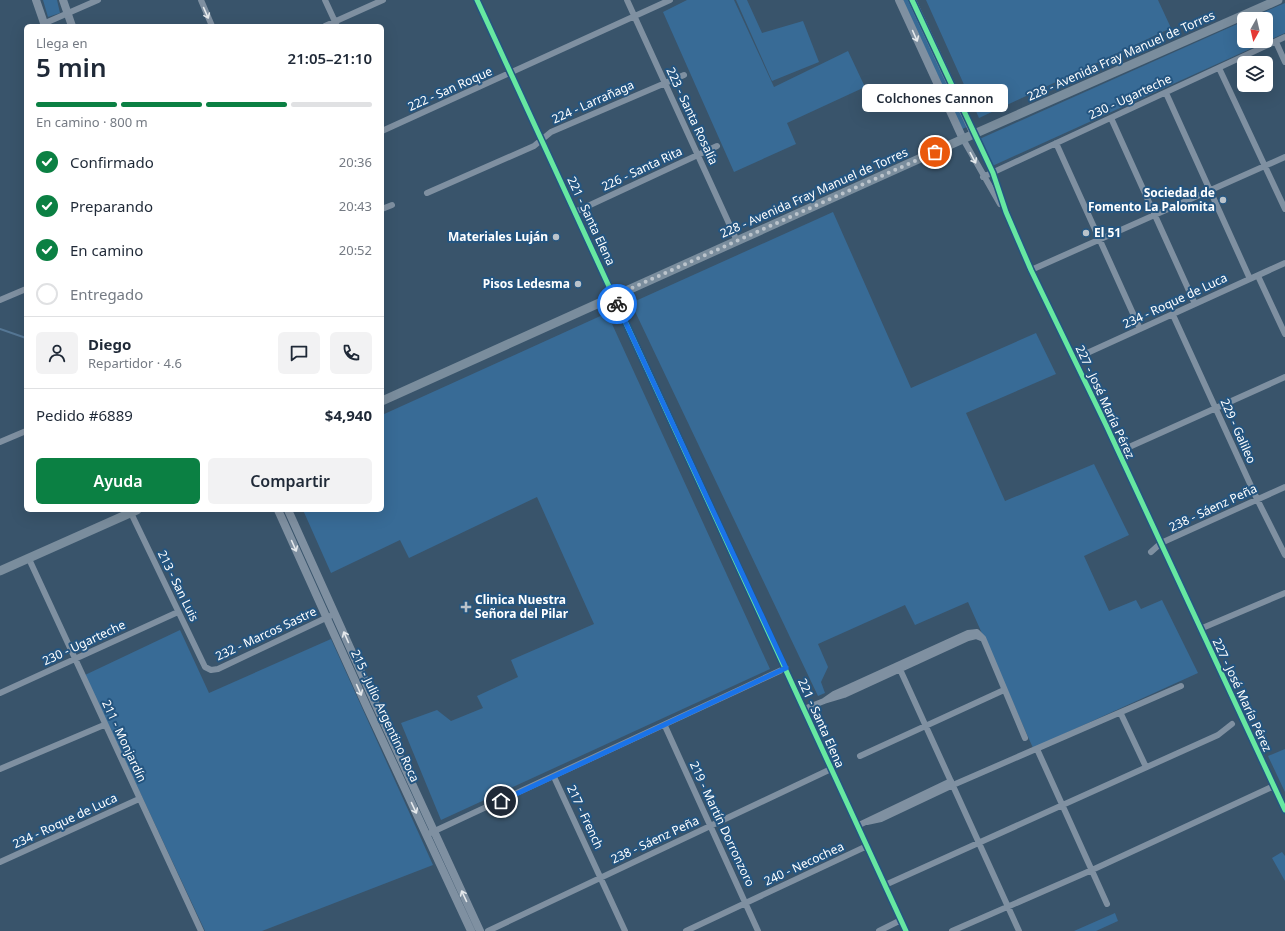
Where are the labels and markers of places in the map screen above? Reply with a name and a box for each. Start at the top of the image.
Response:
callout: Colchones Cannon [862,84,1008,112]
pin [918,135,952,169]
place label: Sociedad de Fomento La Palomita [1088,184,1215,215]
marker: Sociedad de Fomento La Palomita [1218,195,1228,205]
place label: El 51 [1094,224,1121,241]
place label: Materiales Luján [448,228,548,245]
marker: El 51 [1081,228,1091,238]
marker: Materiales Luján [551,232,561,242]
place label: Pisos Ledesma [483,275,570,292]
marker: Pisos Ledesma [573,279,583,289]
place label: Clinica Nuestra Señora del Pilar [475,591,569,622]
marker: Clinica Nuestra Señora del Pilar [460,601,472,613]
pin [484,784,518,818]

